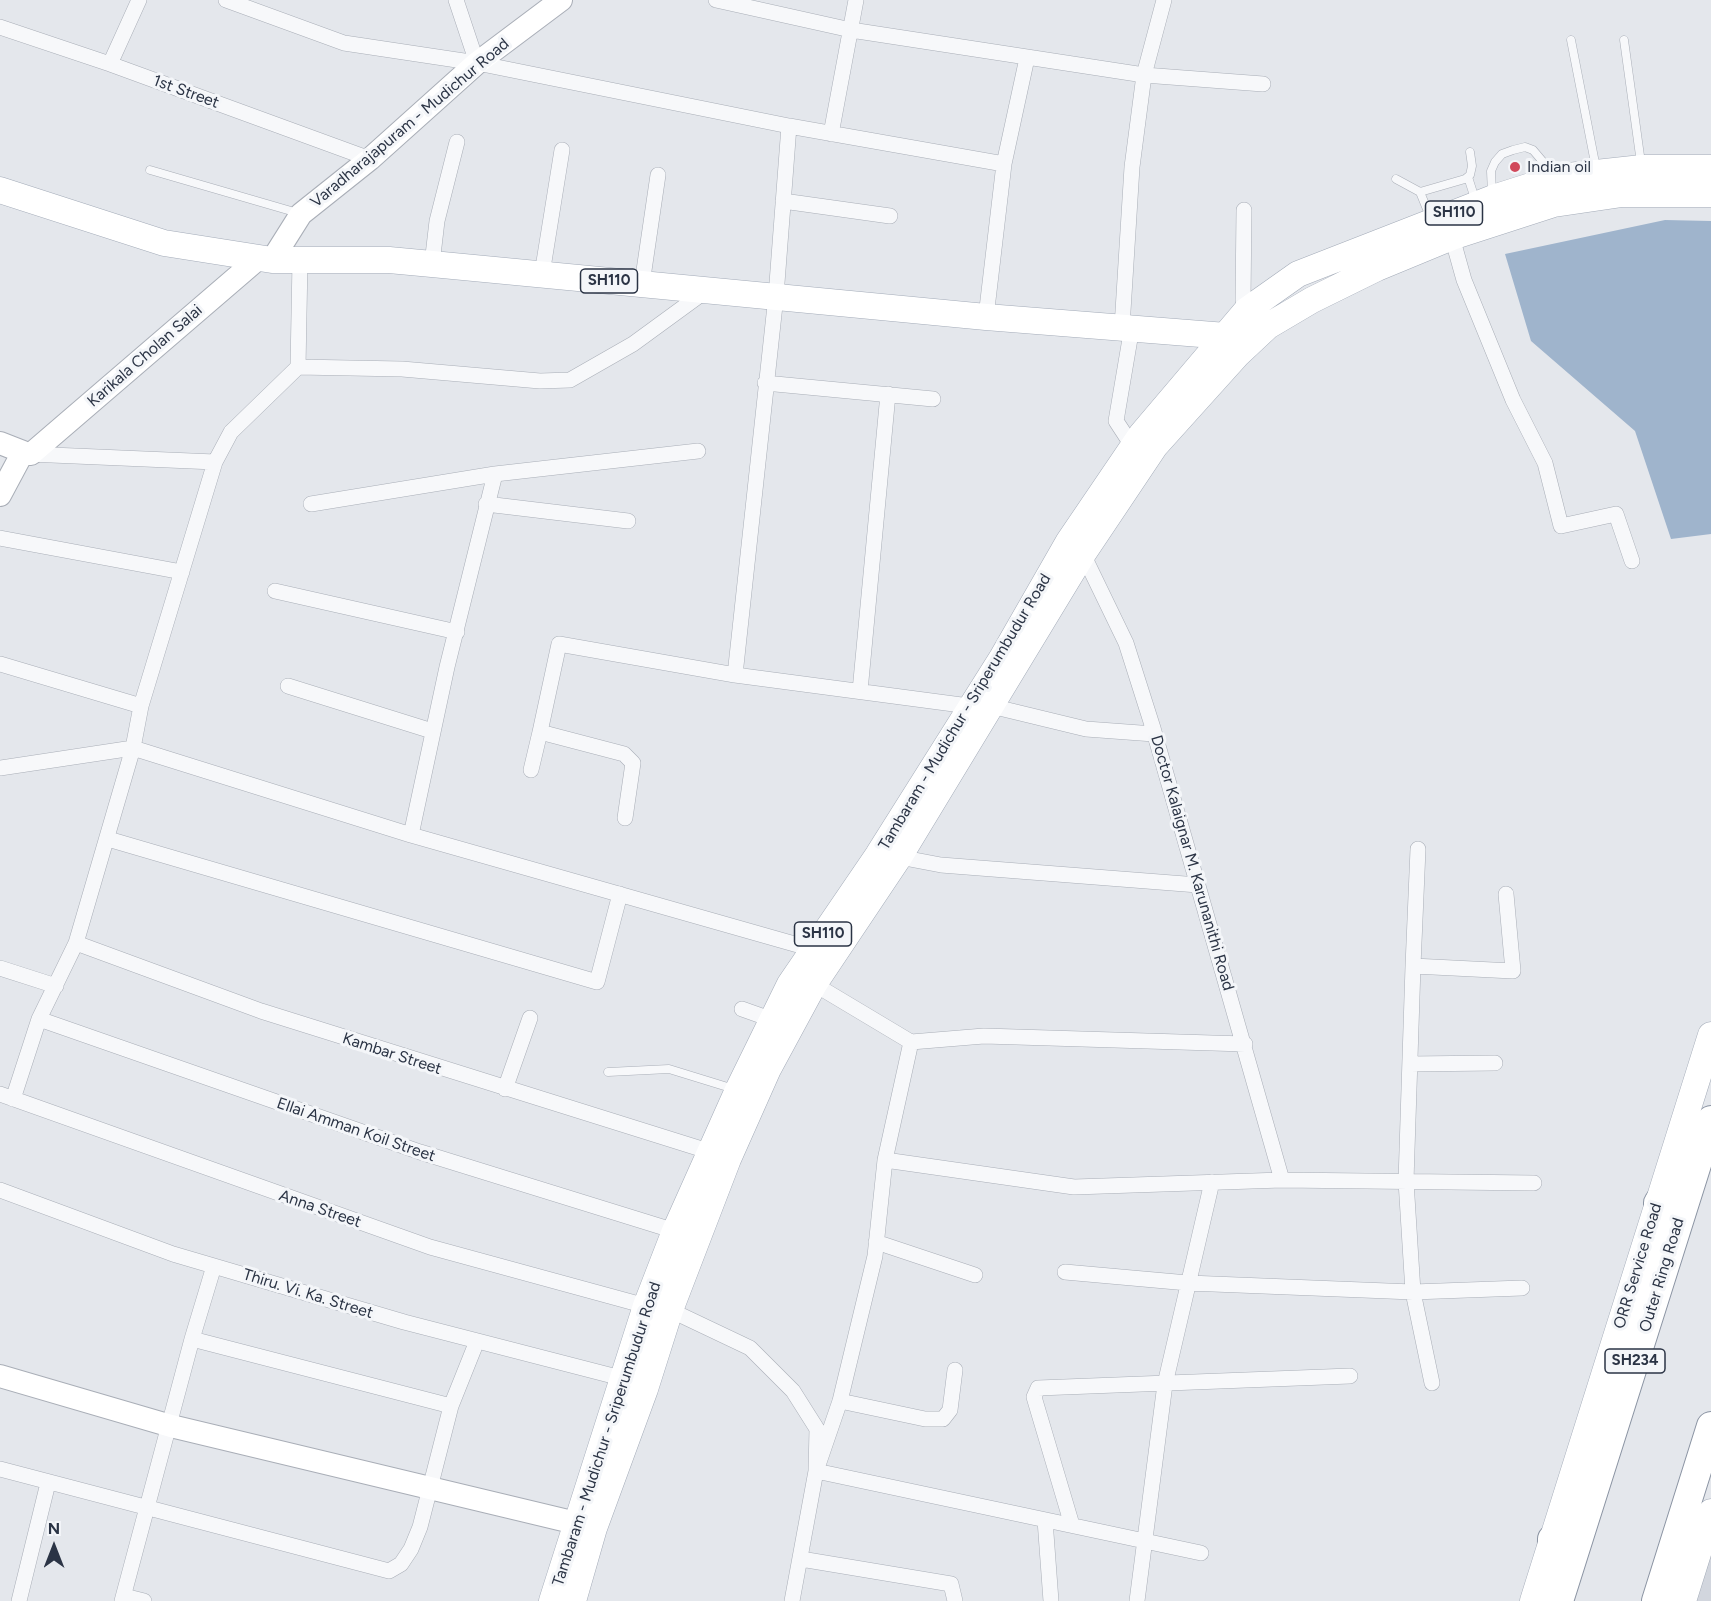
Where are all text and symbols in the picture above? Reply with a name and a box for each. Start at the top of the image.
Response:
street label: Varadharajapuram - Mudichur Road [307,34,513,212]
street label: 1st Street [150,71,222,113]
place label: Indian oil [1527,157,1591,177]
marker: Indian oil [1508,160,1522,174]
road number: SH110 [1426,201,1482,225]
road number: SH110 [580,269,638,293]
street label: Karikala Cholan Salai [84,301,206,411]
street label: Tambaram - Mudichur - Sriperumbudur Road [875,570,1055,854]
street label: Doctor Kalaignar M. Karunanithi Road [1146,733,1238,993]
road number: SH110 [794,922,852,946]
street label: Kambar Street [340,1029,444,1079]
street label: Ellai Amman Koil Street [274,1094,438,1166]
street label: Anna Street [276,1186,364,1232]
street label: ORR Service Road [1610,1201,1666,1331]
street label: Outer Ring Road [1636,1216,1688,1334]
street label: Thiru. Vi. Ka. Street [241,1265,375,1323]
street label: Tambaram - Mudichur - Sriperumbudur Road [549,1279,665,1589]
road number: SH234 [1605,1349,1665,1373]
north arrow [24,1517,84,1577]
text: N [48,1519,60,1538]

